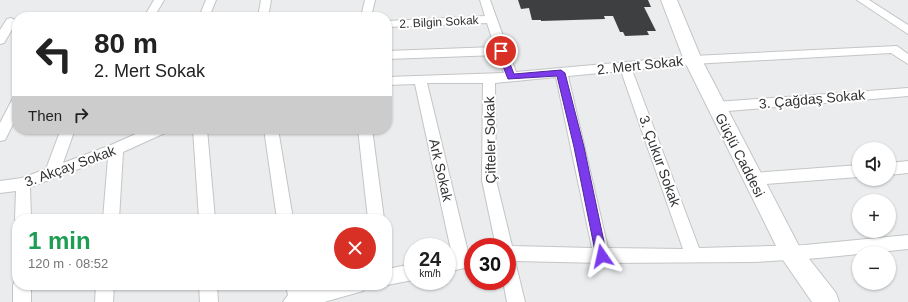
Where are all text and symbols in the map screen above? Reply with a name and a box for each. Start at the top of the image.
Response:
street label: 2. Bilgin Sokak [399,13,480,31]
icon: left [28,28,80,80]
text: 80 m [94,28,158,59]
pin [484,34,518,68]
icon: arrive [490,40,512,62]
street label: 2. Mert Sokak [596,52,685,77]
text: 2. Mert Sokak [94,61,205,81]
street label: 3. Çağdaş Sokak [758,86,867,112]
street label: Çifteler Sokak [481,95,499,184]
icon: right [70,104,92,126]
text: Then [28,107,62,124]
street label: Güçlü Caddesi [712,110,768,200]
street label: 3. Çukur Sokak [636,113,684,210]
street label: Ark Sokak [426,137,456,204]
street label: 3. Akçay Sokak [22,142,119,190]
map controls [852,142,896,290]
button: sound [852,142,896,186]
button: + [852,194,896,238]
text: 1 min [28,227,91,254]
button: close [334,227,376,269]
position arrow [581,235,623,277]
speed limit sign: 30 [464,238,516,290]
button: − [852,246,896,290]
text: 24 [419,248,441,270]
text: 120 m · 08:52 [28,256,108,271]
text: km/h [419,268,441,279]

